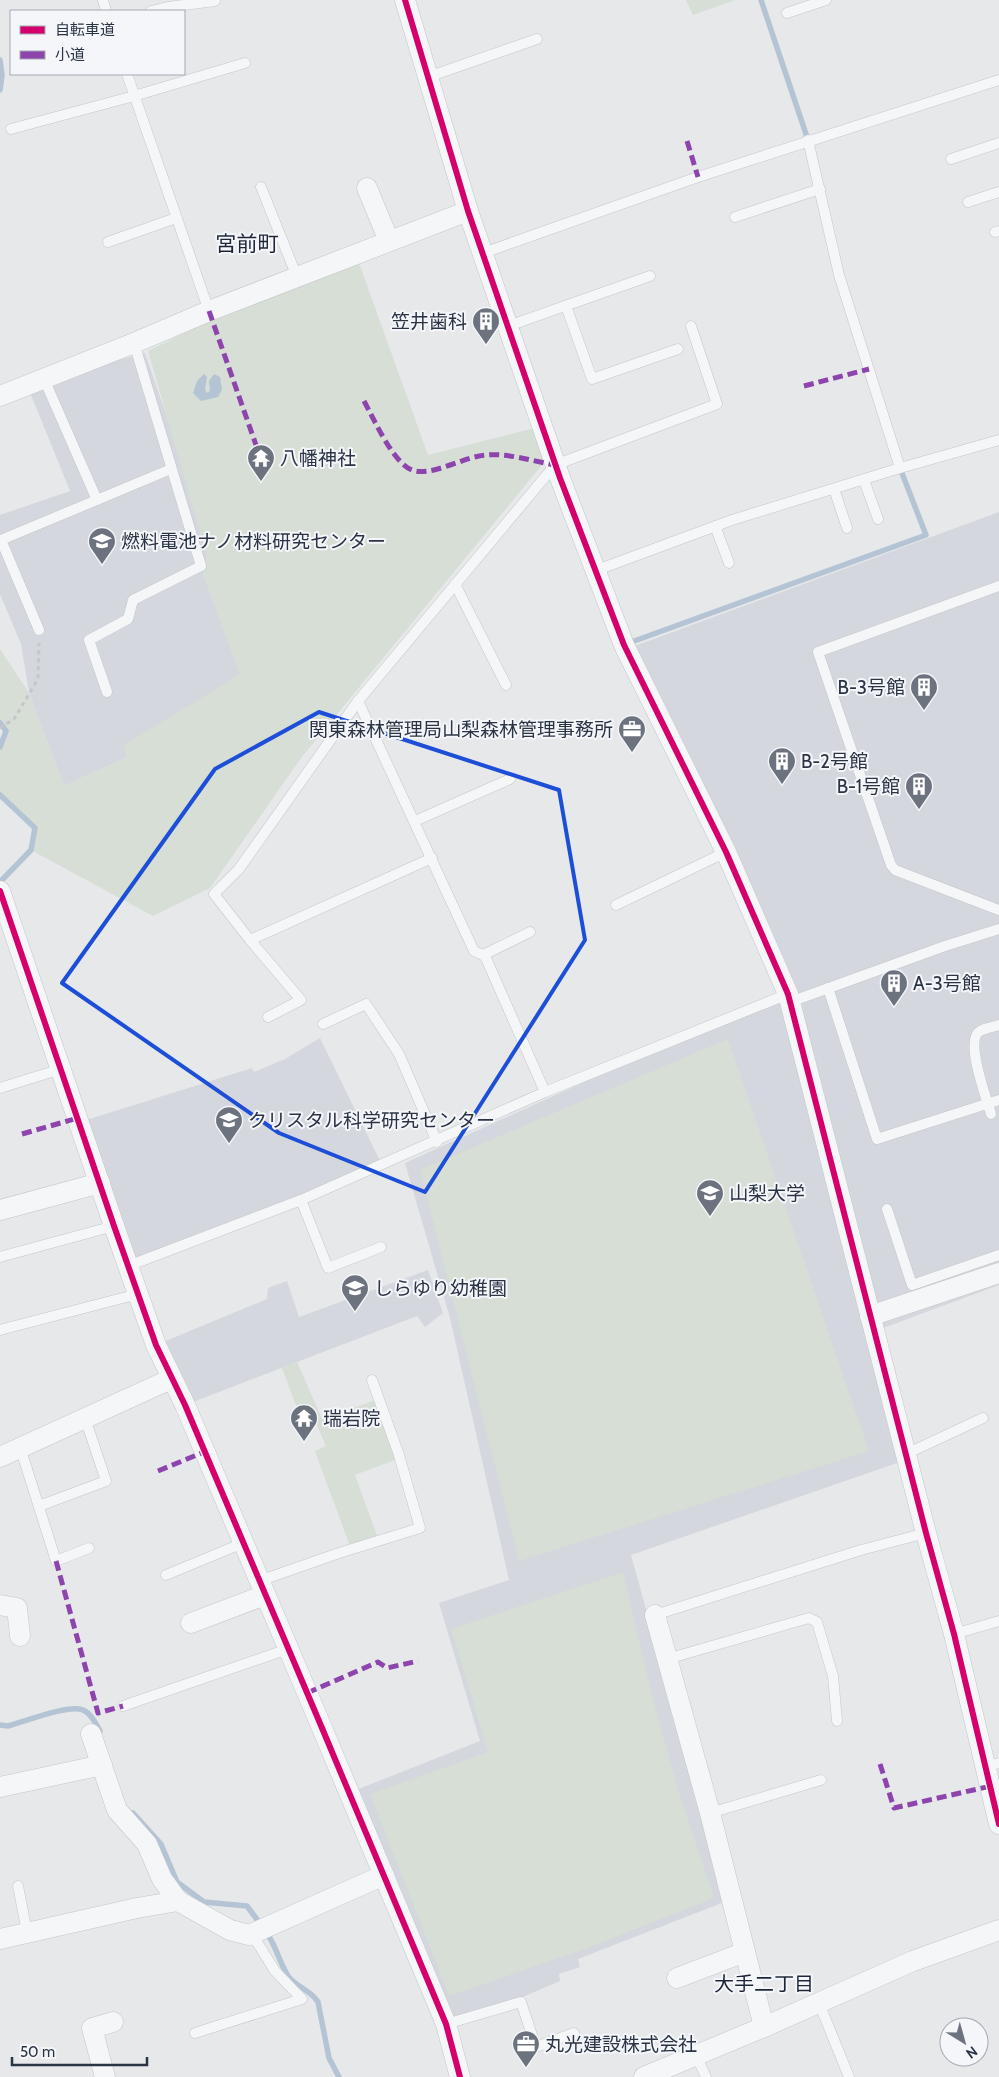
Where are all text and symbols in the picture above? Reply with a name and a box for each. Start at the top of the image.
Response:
legend [10,10,185,75]
text: 自転車道 [55,21,115,39]
text: 小道 [55,46,85,64]
district label: 宮前町 [216,231,279,256]
building icon: 笠井歯科 [471,306,501,345]
place label: 笠井歯科 [391,310,467,333]
temple icon: 八幡神社 [246,443,276,482]
place label: 八幡神社 [280,447,356,470]
school or university icon: 燃料電池ナノ材料研究センター [87,526,117,565]
place label: 燃料電池ナノ材料研究センター [121,530,386,553]
building icon: B-3号館 [909,672,939,711]
place label: B-3号館 [838,676,905,699]
office icon: 関東森林管理局山梨森林管理事務所 [617,714,647,753]
place label: 関東森林管理局山梨森林管理事務所 [309,718,613,741]
building icon: B-2号館 [767,746,797,785]
place label: B-2号館 [801,750,868,773]
building icon: B-1号館 [904,771,934,810]
place label: B-1号館 [837,775,900,798]
building icon: A-3号館 [879,968,909,1007]
place label: A-3号館 [913,972,981,995]
school or university icon: クリスタル科学研究センター [214,1105,244,1144]
place label: クリスタル科学研究センター [248,1109,495,1132]
school or university icon: 山梨大学 [695,1178,725,1217]
place label: 山梨大学 [729,1182,805,1205]
school or university icon: しらゆり幼稚園 [340,1273,370,1312]
place label: しらゆり幼稚園 [374,1277,507,1300]
temple icon: 瑞岩院 [289,1403,319,1442]
place label: 瑞岩院 [323,1407,380,1430]
district label: 大手二丁目 [714,1972,814,1996]
north arrow [939,2017,989,2067]
office icon: 丸光建設株式会社 [511,2029,541,2068]
place label: 丸光建設株式会社 [545,2033,697,2056]
scale bar [12,2034,148,2066]
text: N [962,2042,981,2063]
text: 50 m [20,2043,55,2061]

